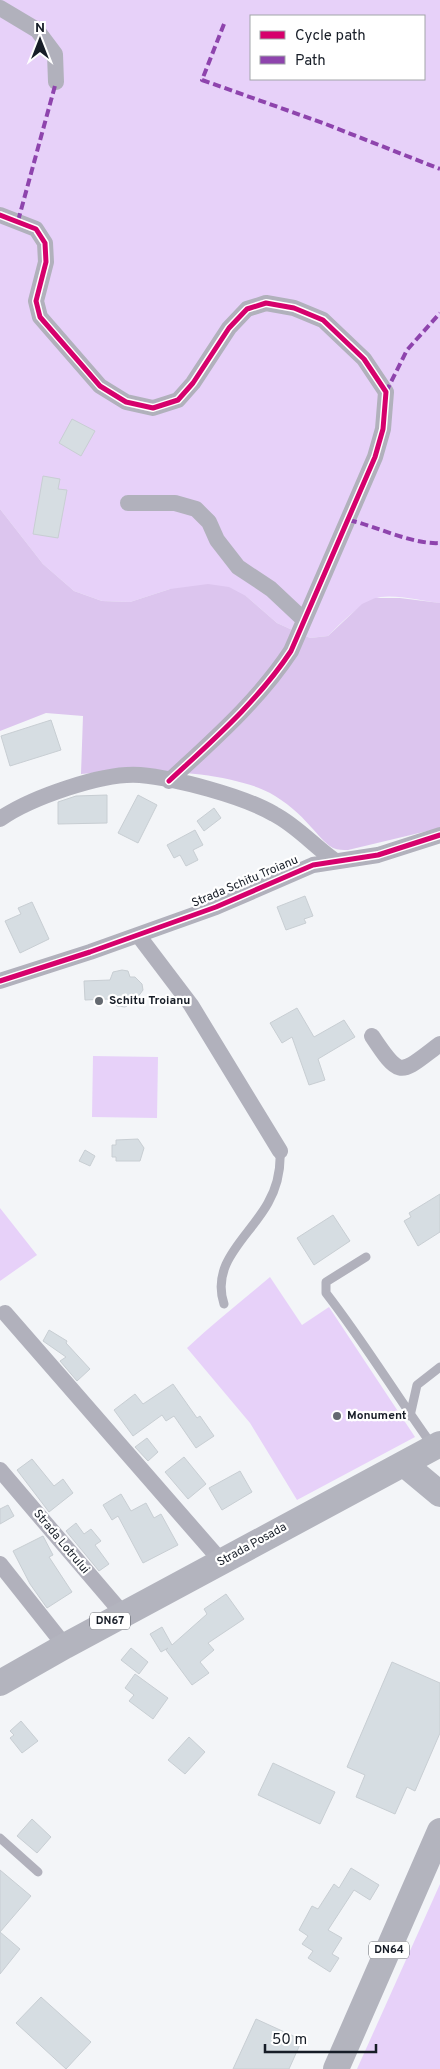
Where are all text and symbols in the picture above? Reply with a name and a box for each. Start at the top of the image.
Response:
north arrow [15,15,65,65]
legend [250,15,425,80]
text: N [35,20,45,37]
text: Cycle path [295,27,366,46]
text: Path [295,52,326,71]
street label: Strada Schitu Troianu [189,852,301,912]
place label: Schitu Troianu [109,993,190,1009]
marker: Schitu Troianu [93,995,105,1007]
place label: Monument [347,1408,407,1424]
marker: Monument [331,1410,343,1422]
street label: Strada Lotrului [29,1506,93,1578]
street label: Strada Posada [214,1519,290,1571]
road number: DN67 [90,1612,130,1630]
road number: DN64 [369,1942,409,1958]
scale bar [265,2022,376,2054]
text: 50 m [272,2031,307,2050]

